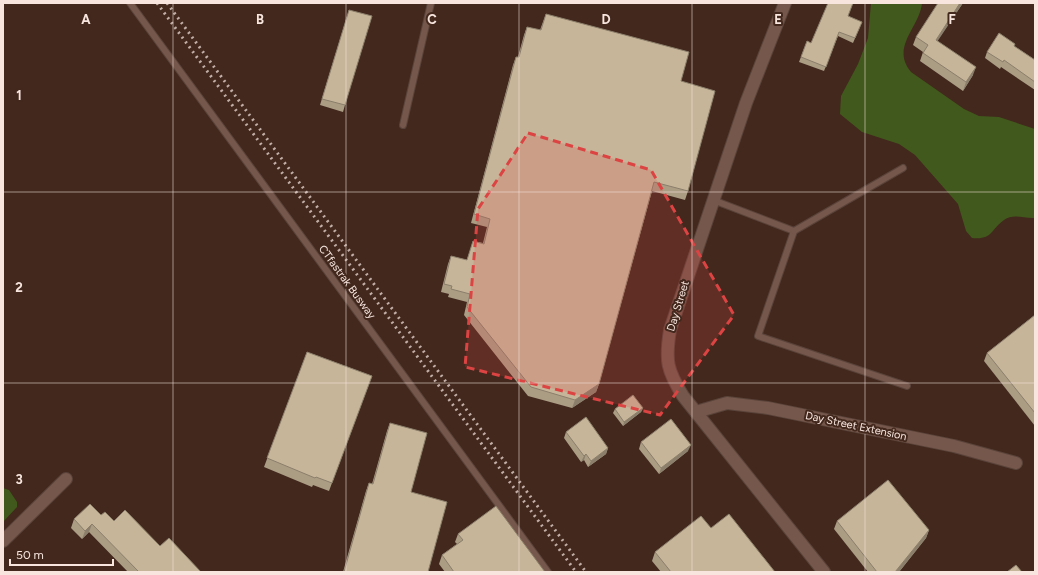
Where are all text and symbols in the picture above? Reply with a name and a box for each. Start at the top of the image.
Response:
text: A [81,12,91,27]
text: B [256,12,264,27]
text: C [427,12,437,27]
text: D [601,12,611,27]
text: E [774,12,782,27]
text: F [948,12,956,27]
text: 1 [16,88,22,103]
street label: CTfastrak Busway [316,243,378,322]
street label: Day Street [664,279,692,333]
text: 2 [15,280,23,295]
street label: Day Street Extension [804,409,908,443]
text: 3 [15,472,23,487]
scale bar [10,541,113,567]
text: 50 m [16,548,44,562]

